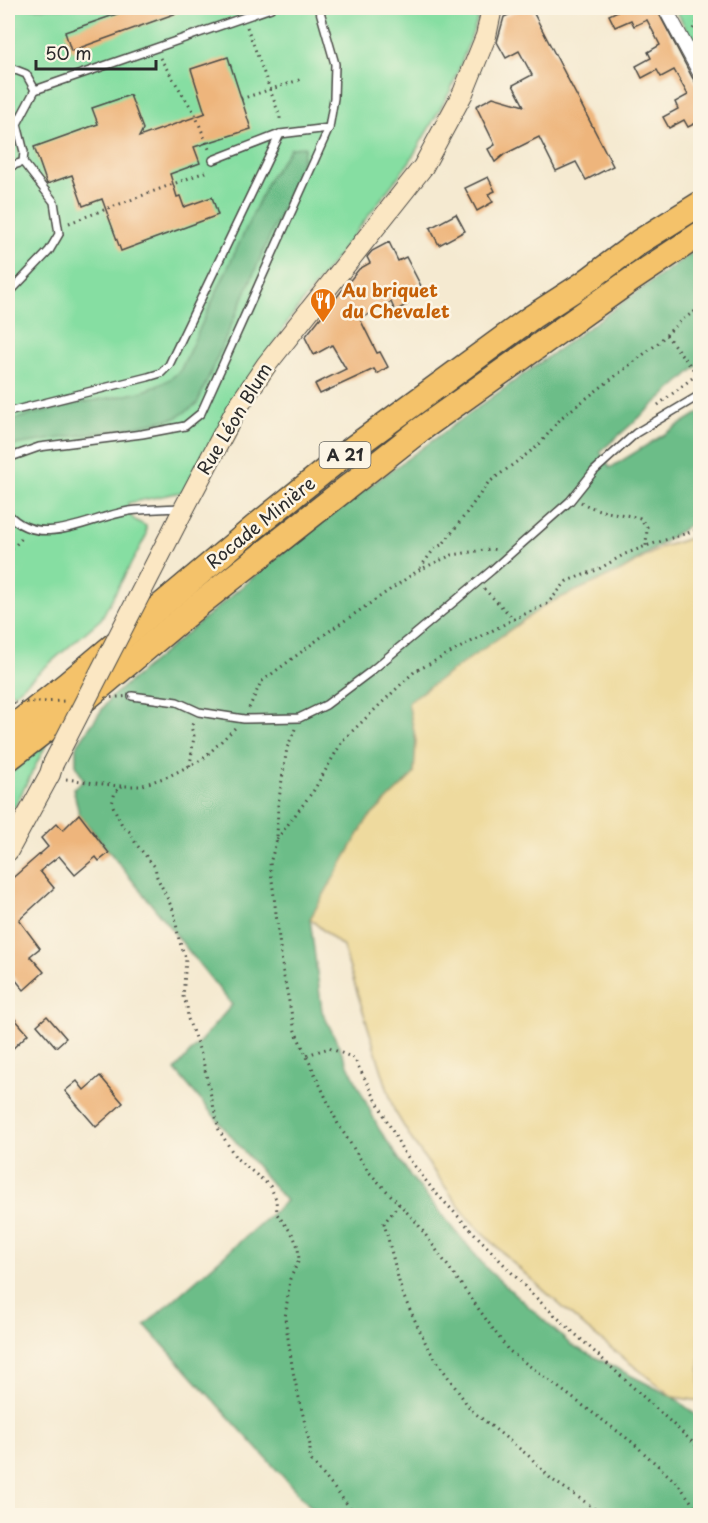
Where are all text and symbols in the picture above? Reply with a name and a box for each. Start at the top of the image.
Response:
scale bar [36,33,156,71]
text: 50 m [45,39,92,66]
place label: Au briquet du Chevalet [341,276,450,324]
restaurant icon: Au briquet du Chevalet [308,286,338,324]
street label: Rue Léon Blum [190,357,278,479]
road number: A 21 [320,442,370,468]
street label: Rocade Minière [200,469,321,574]

